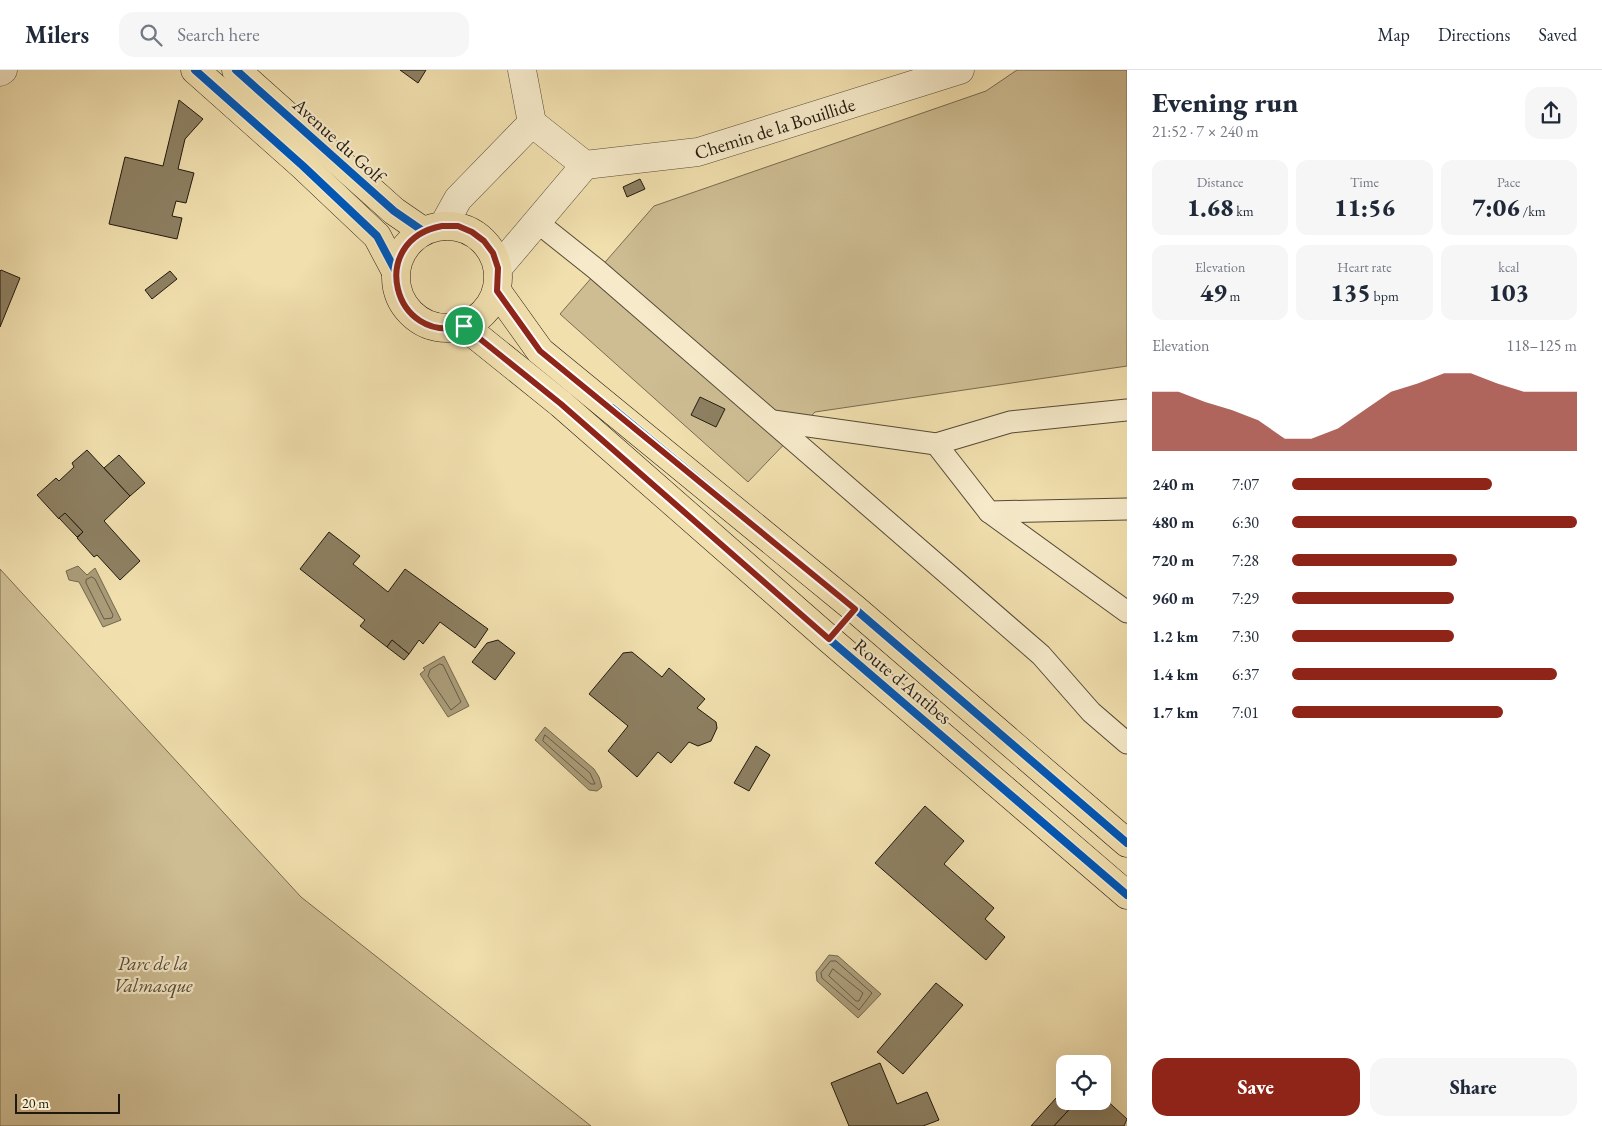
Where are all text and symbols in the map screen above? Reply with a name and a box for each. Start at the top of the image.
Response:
search box [119,12,469,57]
text: Milers [25,19,89,50]
icon: search [137,21,165,49]
text: Search here [177,22,260,47]
text: Map [1378,23,1410,46]
text: Directions [1438,23,1510,46]
text: Saved [1538,23,1577,46]
text: Evening run [1152,84,1298,120]
button: share [1525,87,1577,139]
street label: Avenue du Golf [287,92,391,190]
street label: Chemin de la Bouillide [691,92,858,165]
text: 21:52 · 7 × 240 m [1152,121,1259,142]
text: Distance [1197,173,1244,191]
text: Time [1350,173,1379,191]
text: Pace [1497,173,1521,191]
text: 1.68 [1187,191,1233,223]
text: 11:56 [1334,191,1395,223]
text: 7:06 [1472,191,1520,223]
text: km [1233,202,1254,220]
text: /km [1520,202,1546,220]
text: Elevation [1195,258,1245,276]
text: Heart rate [1337,258,1392,276]
text: kcal [1498,258,1519,276]
text: 49 [1200,276,1227,308]
text: 135 [1330,276,1371,308]
text: 103 [1489,276,1529,308]
text: m [1227,287,1241,305]
text: bpm [1371,287,1399,305]
pin [443,305,485,347]
icon: arrive [450,312,478,340]
text: Elevation [1152,335,1210,356]
text: 118–125 m [1506,335,1577,356]
text: 240 m [1152,474,1194,495]
text: 7:07 [1232,474,1259,495]
text: 480 m [1152,512,1194,533]
text: 6:30 [1232,512,1259,533]
text: 720 m [1152,550,1194,571]
text: 7:28 [1232,550,1259,571]
text: 960 m [1152,588,1194,609]
text: 7:29 [1232,588,1259,609]
text: 1.2 km [1152,626,1198,647]
text: 7:30 [1232,626,1259,647]
street label: Route d'Antibes [848,633,957,730]
text: 1.4 km [1152,664,1198,685]
text: 6:37 [1232,664,1259,685]
text: 1.7 km [1152,702,1198,723]
text: 7:01 [1232,702,1259,723]
park label: Parc de la Valmasque [113,951,193,999]
map controls [1056,1055,1111,1110]
button: locate [1056,1055,1111,1110]
button: Save [1152,1058,1360,1116]
button: Share [1370,1058,1577,1116]
scale bar [15,1091,120,1114]
text: 20 m [22,1094,49,1112]

